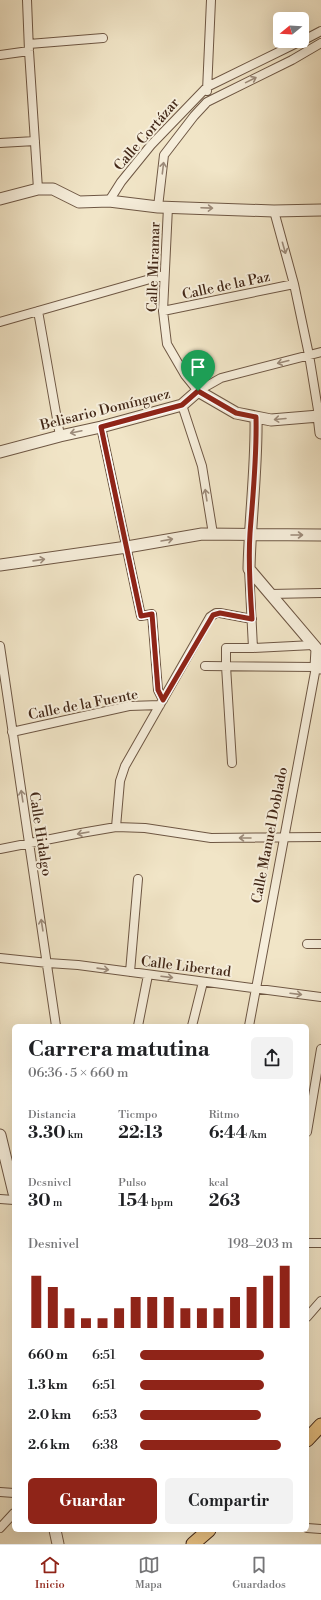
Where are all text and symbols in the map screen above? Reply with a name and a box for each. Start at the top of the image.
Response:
north arrow [273,12,309,48]
map controls [273,12,309,48]
one-way arrow [244,76,256,83]
street label: Calle Cortázar [110,94,183,175]
one-way arrow [159,162,167,175]
one-way arrow [200,205,213,212]
street label: Calle Miramar [143,222,165,313]
one-way arrow [281,242,288,255]
street label: Calle de la Paz [181,268,272,304]
pin [181,350,215,391]
icon: arrive [187,356,209,378]
one-way arrow [277,359,290,366]
street label: Belisario Domínguez [37,385,172,435]
one-way arrow [274,416,287,423]
one-way arrow [70,429,83,437]
one-way arrow [202,489,210,502]
one-way arrow [290,531,303,539]
one-way arrow [160,536,173,544]
one-way arrow [32,556,45,564]
street label: Calle de la Fuente [27,686,140,724]
street label: Calle Manuel Doblado [248,765,292,905]
one-way arrow [18,790,26,803]
street label: Calle Hidalgo [24,791,56,878]
one-way arrow [76,829,89,837]
one-way arrow [239,834,252,842]
one-way arrow [38,919,46,932]
street label: Calle Libertad [140,953,232,981]
one-way arrow [97,965,110,973]
one-way arrow [160,973,173,981]
one-way arrow [289,990,302,997]
text: Carrera matutina [28,1036,210,1063]
button: share [251,1037,293,1079]
text: 06:36 · 5 × 660 m [28,1065,128,1081]
text: Distancia [28,1108,76,1122]
text: Tiempo [118,1108,157,1122]
text: Ritmo [209,1108,239,1122]
text: 3.30 [28,1122,66,1144]
text: 22:13 [118,1122,163,1144]
text: 6:44 [209,1122,247,1144]
text: km [66,1128,83,1142]
text: /km [247,1128,267,1142]
text: Desnivel [28,1176,71,1190]
text: Pulso [118,1176,146,1190]
text: kcal [209,1176,229,1190]
text: 30 [28,1190,51,1212]
text: 154 [118,1190,149,1212]
text: 263 [209,1190,240,1212]
text: m [51,1196,63,1210]
text: bpm [149,1196,173,1210]
text: Desnivel [28,1236,79,1252]
text: 198–203 m [228,1236,293,1252]
text: 660 m [28,1347,68,1363]
text: 6:51 [92,1347,116,1363]
text: 1.3 km [28,1377,68,1393]
text: 6:51 [92,1377,116,1393]
text: 2.0 km [28,1407,71,1423]
text: 6:53 [92,1407,117,1423]
text: 2.6 km [28,1437,70,1453]
text: 6:38 [92,1437,118,1453]
button: Guardar [28,1478,157,1524]
button: Compartir [165,1478,293,1524]
tab: Inicio [35,1554,65,1592]
tab: Mapa [135,1554,162,1592]
tab: Guardados [232,1554,286,1592]

